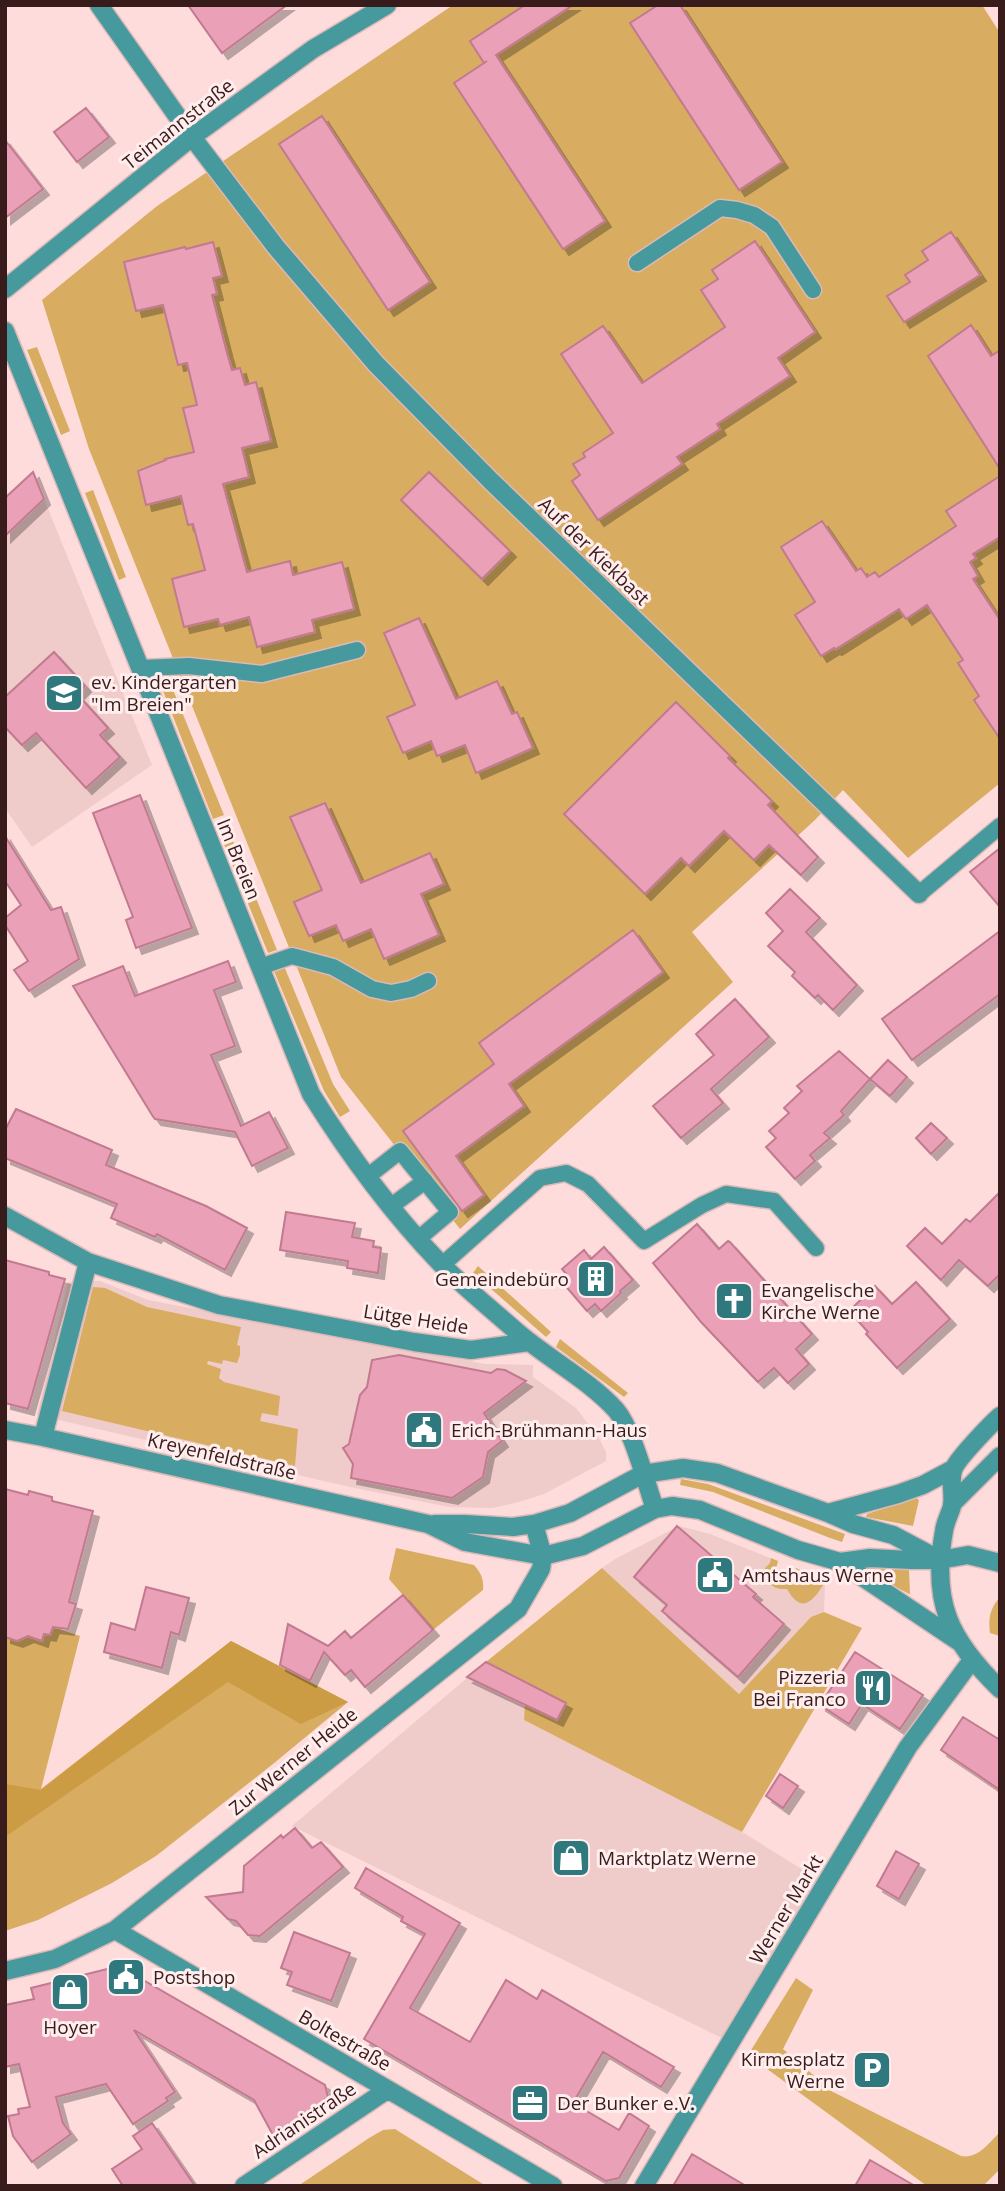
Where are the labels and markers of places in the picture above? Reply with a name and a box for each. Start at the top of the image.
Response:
place label: ev. Kindergarten "Im Breien" [91,669,237,717]
school or university icon: ev. Kindergarten "Im Breien" [43,672,85,714]
building icon: Gemeindebüro [575,1258,617,1300]
place label: Gemeindebüro [435,1266,569,1292]
place label: Evangelische Kirche Werne [761,1277,880,1325]
church icon: Evangelische Kirche Werne [713,1280,755,1322]
public building icon: Erich-Brühmann-Haus [403,1409,445,1451]
place label: Erich-Brühmann-Haus [451,1417,647,1443]
public building icon: Amtshaus Werne [694,1554,736,1596]
place label: Amtshaus Werne [742,1562,894,1588]
place label: Pizzeria Bei Franco [753,1664,846,1712]
restaurant icon: Pizzeria Bei Franco [852,1667,894,1709]
shop icon: Marktplatz Werne [550,1837,592,1879]
place label: Marktplatz Werne [598,1845,756,1871]
public building icon: Postshop [105,1956,147,1998]
place label: Postshop [153,1964,235,1990]
shop icon: Hoyer [49,1971,91,2013]
place label: Hoyer [43,2014,97,2040]
place label: Kirmesplatz Werne [741,2046,845,2094]
parking icon: Kirmesplatz Werne [851,2049,893,2091]
office icon: Der Bunker e.V. [509,2082,551,2124]
place label: Der Bunker e.V. [557,2090,695,2116]

